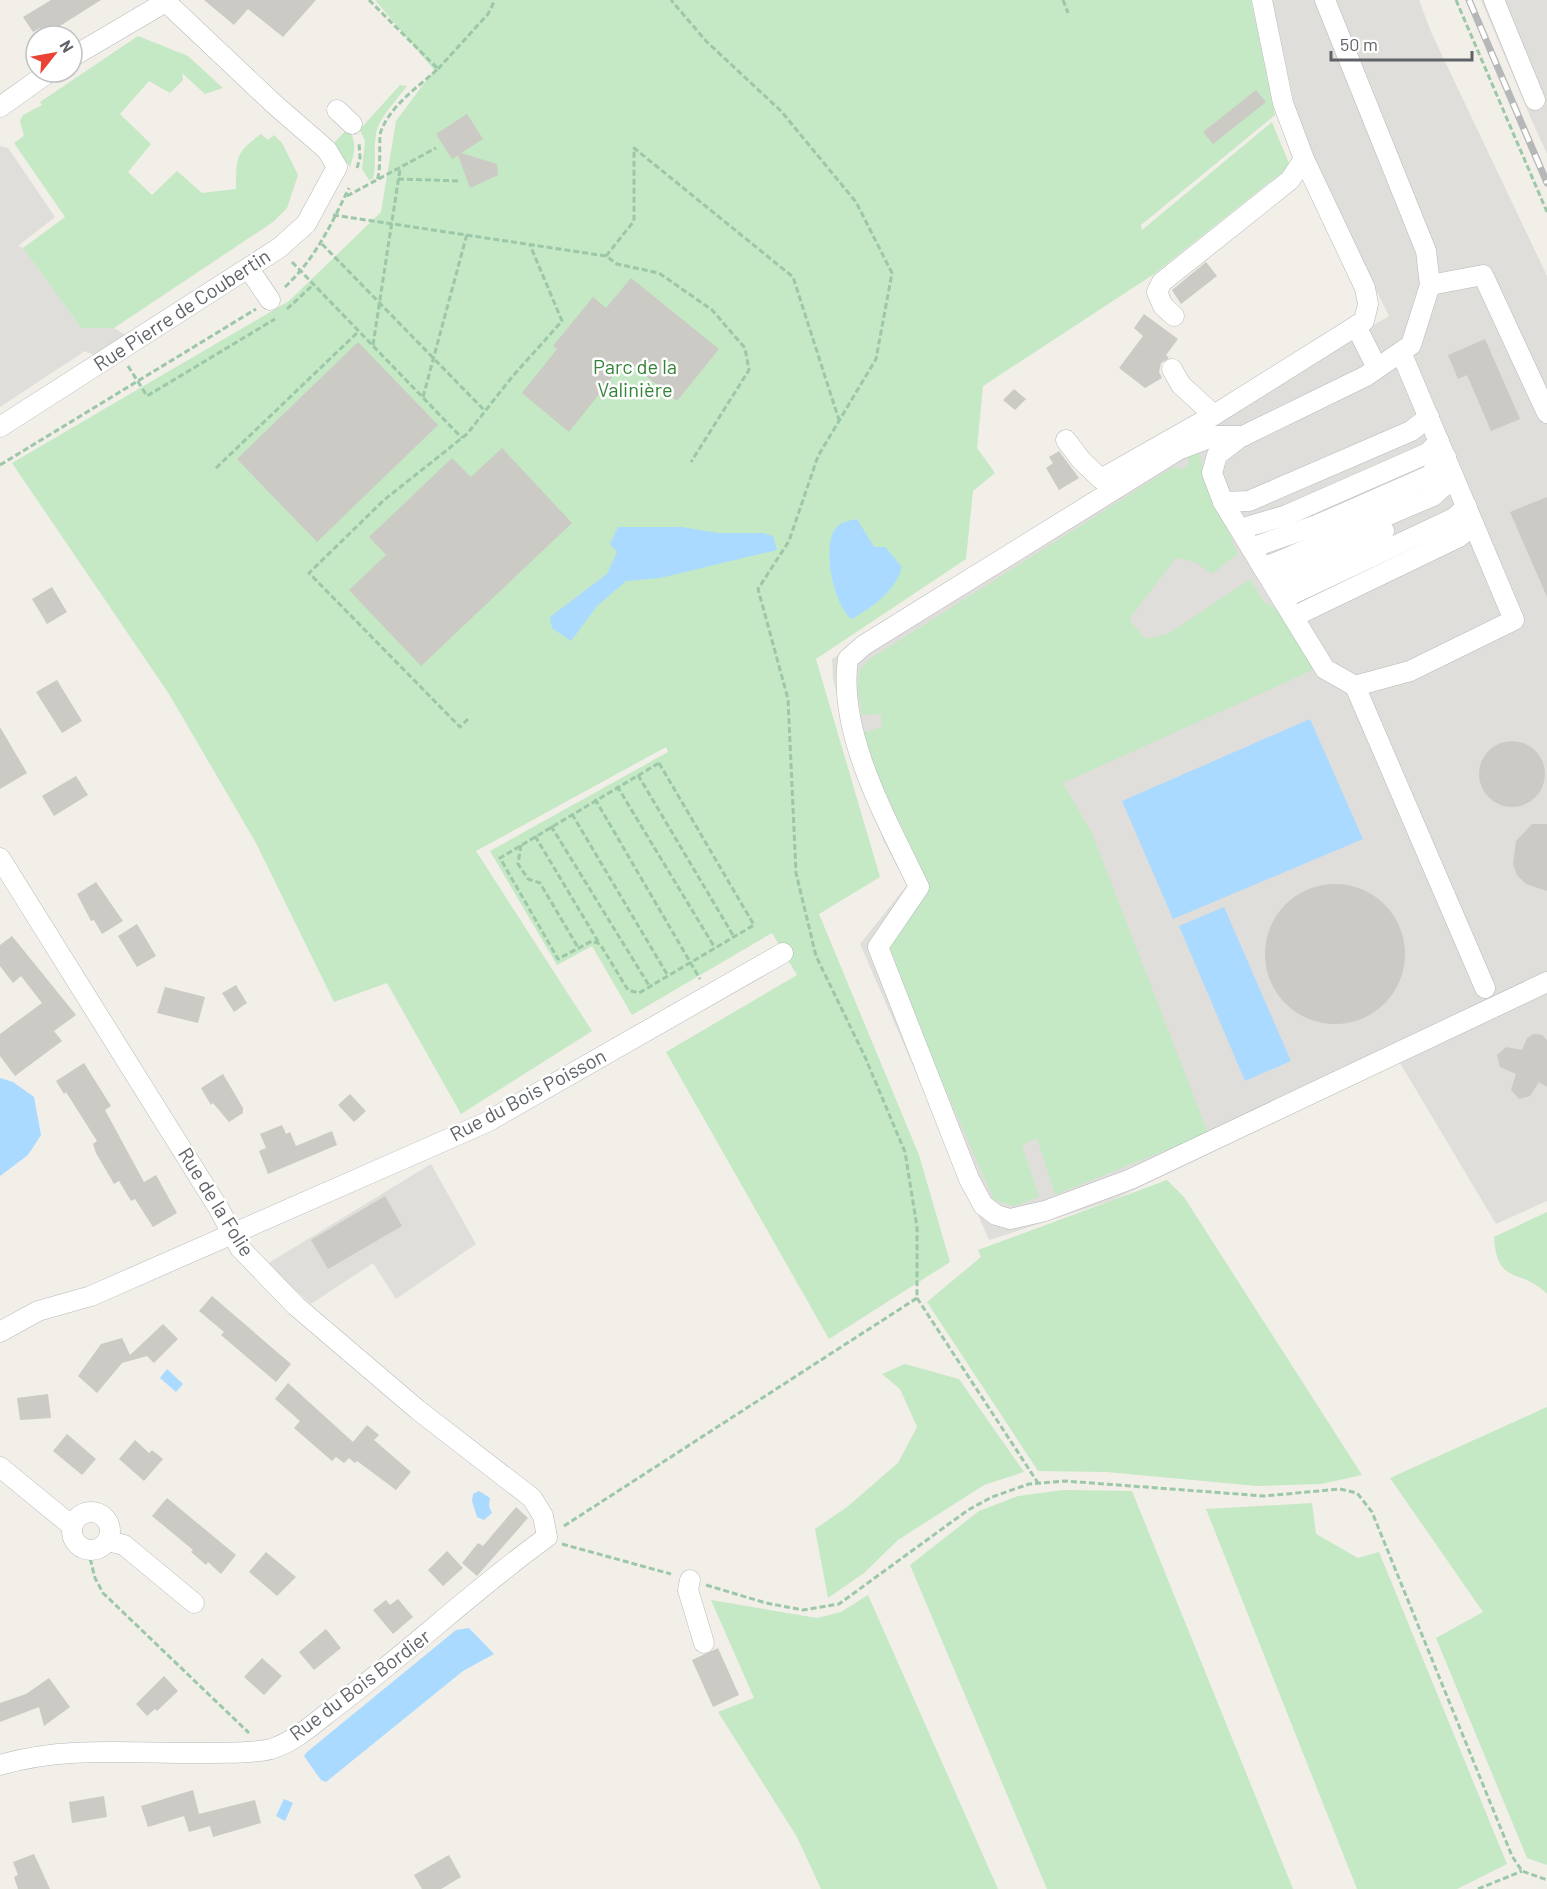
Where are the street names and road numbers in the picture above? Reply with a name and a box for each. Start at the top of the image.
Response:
street label: Rue Pierre de Coubertin [89,243,274,375]
street label: Rue du Bois Poisson [445,1043,610,1145]
street label: Rue de la Folie [174,1143,260,1260]
street label: Rue du Bois Bordier [284,1623,435,1745]

